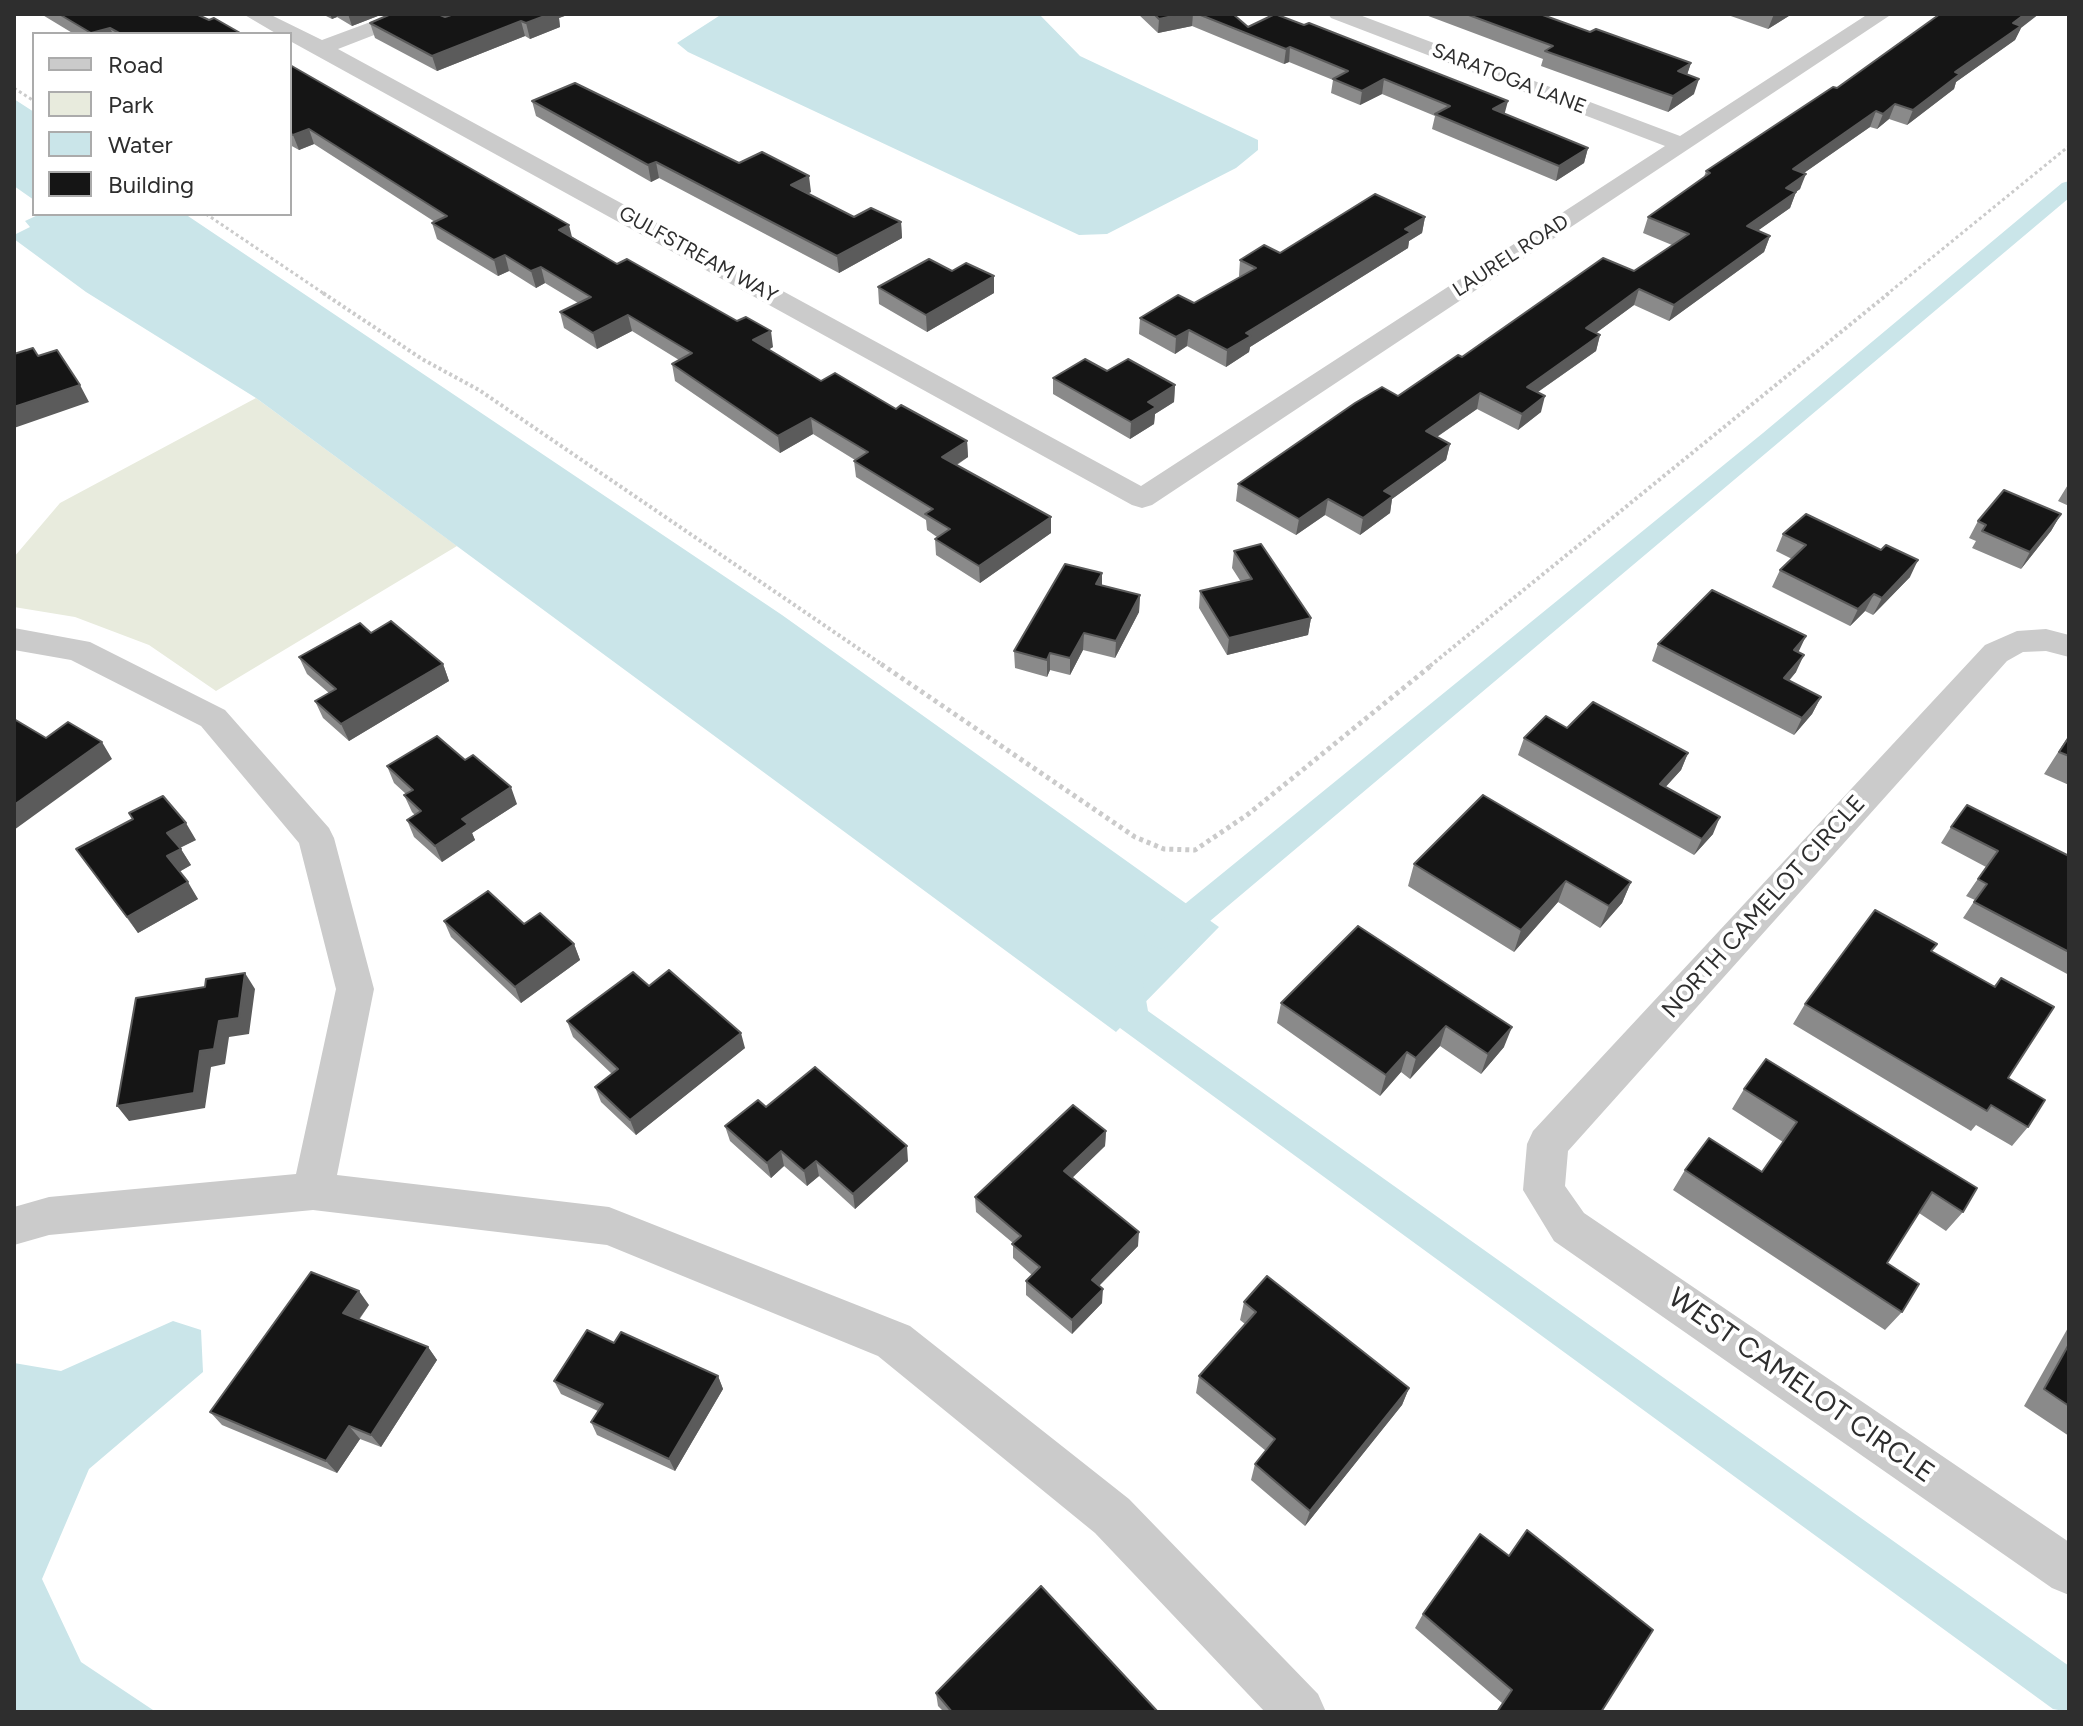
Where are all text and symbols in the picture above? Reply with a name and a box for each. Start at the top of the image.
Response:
legend [32,32,292,216]
street label: SARATOGA LANE [1429,39,1589,119]
text: Road [108,50,163,79]
text: Park [108,90,154,119]
text: Water [108,130,173,159]
text: Building [108,170,194,199]
street label: GULFSTREAM WAY [615,201,781,309]
street label: LAUREL ROAD [1449,210,1573,302]
street label: NORTH CAMELOT CIRCLE [1656,790,1872,1024]
street label: WEST CAMELOT CIRCLE [1662,1281,1940,1491]

